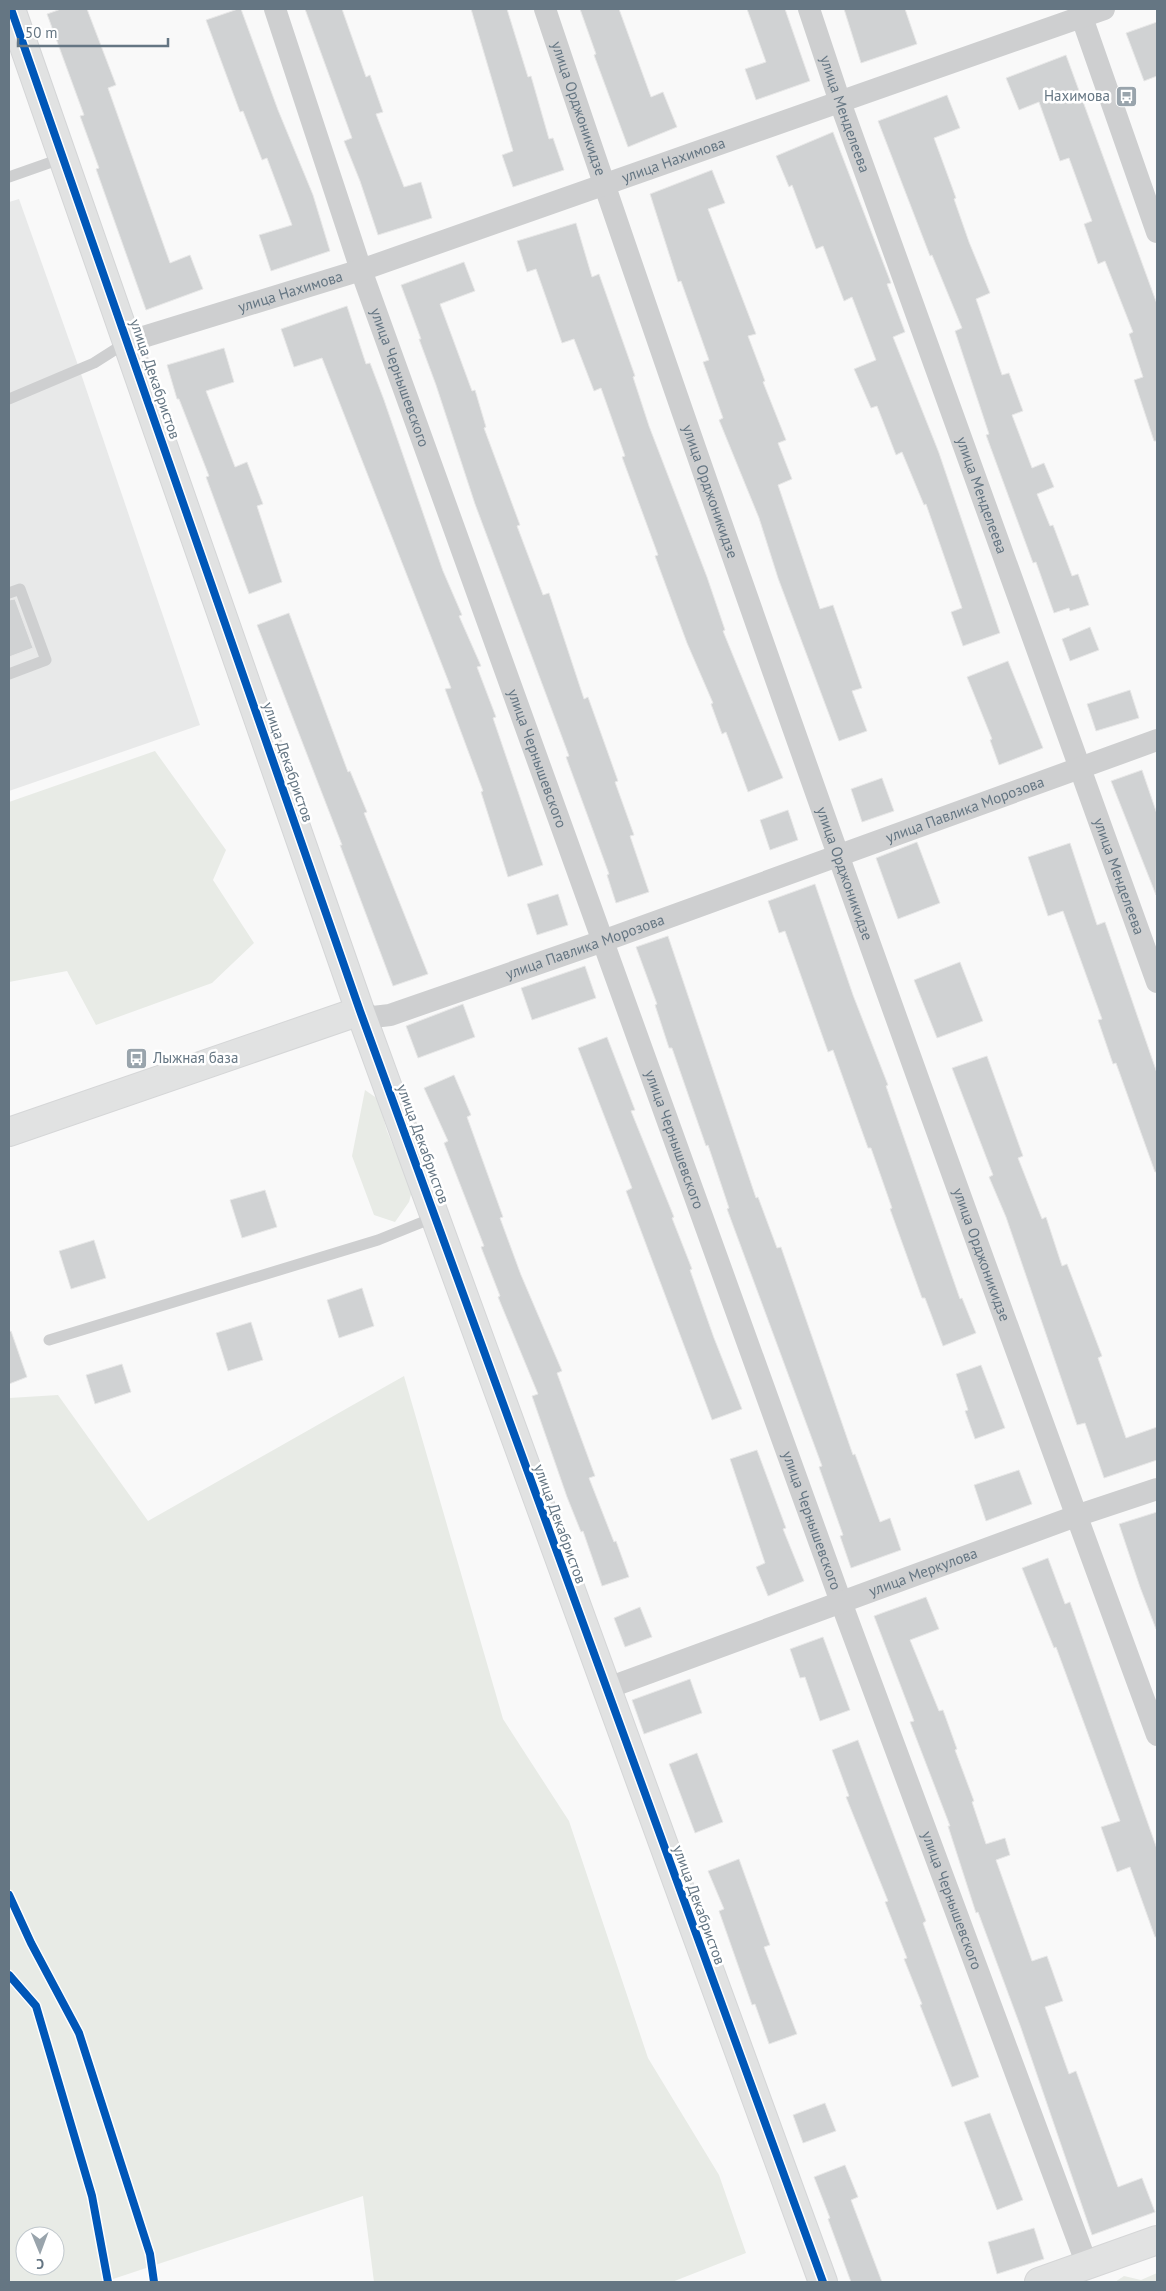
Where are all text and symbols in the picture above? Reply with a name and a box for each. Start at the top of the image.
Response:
scale bar [18,15,168,47]
text: 50 m [25,23,58,42]
street label: улица Орджоникидзе [548,39,611,178]
street label: улица Менделеева [816,53,875,175]
bus stop icon: Нахимова [1114,84,1138,108]
place label: Нахимова [1044,86,1110,105]
street label: улица Нахимова [619,133,728,187]
street label: улица Нахимова [236,266,345,316]
street label: улица Чернышевского [366,305,434,449]
street label: улица Декабристов [126,316,185,441]
street label: улица Орджоникидзе [678,422,743,561]
street label: улица Менделеева [952,434,1012,556]
street label: улица Чернышевского [504,686,571,830]
street label: улица Декабристов [259,699,318,824]
street label: улица Павлика Морозова [883,772,1047,847]
street label: улица Орджоникидзе [813,804,878,943]
street label: улица Менделеева [1090,815,1149,937]
street label: улица Павлика Морозова [503,910,667,983]
bus stop icon: Лыжная база [125,1046,149,1070]
place label: Лыжная база [152,1048,238,1067]
street label: улица Чернышевского [641,1067,709,1211]
street label: улица Декабристов [393,1081,454,1206]
street label: улица Орджоникидзе [949,1185,1015,1324]
street label: улица Чернышевского [778,1448,846,1592]
street label: улица Декабристов [530,1461,591,1586]
street label: улица Меркулова [866,1543,980,1600]
street label: улица Чернышевского [918,1828,987,1972]
street label: улица Декабристов [669,1842,730,1967]
north arrow [15,2226,65,2276]
text: С [36,2255,44,2273]

